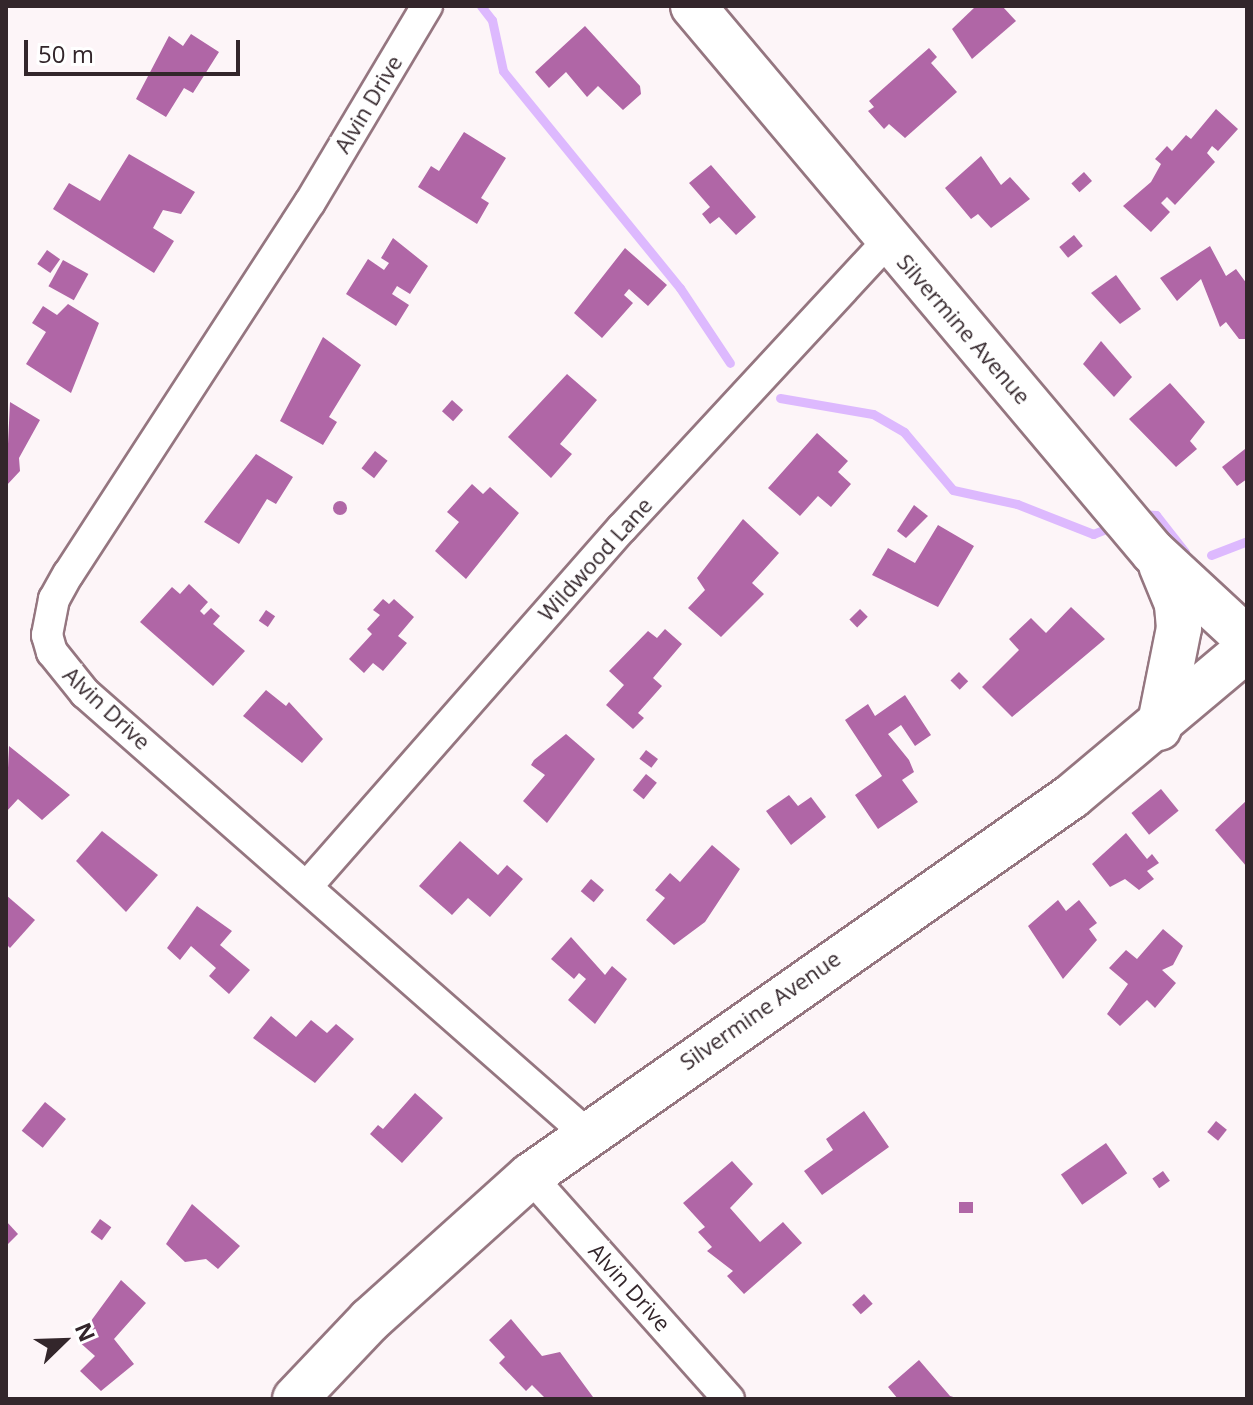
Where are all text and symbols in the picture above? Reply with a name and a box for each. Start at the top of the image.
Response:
scale bar [28,24,244,74]
text: 50 m [38,37,94,70]
street label: Alvin Drive [329,50,407,158]
street label: Silvermine Avenue [892,249,1036,409]
street label: Wildwood Lane [533,492,657,626]
street label: Alvin Drive [58,661,156,755]
street label: Silvermine Avenue [675,945,845,1075]
street label: Alvin Drive [584,1238,676,1336]
north arrow [24,1301,104,1381]
text: N [69,1318,103,1346]

